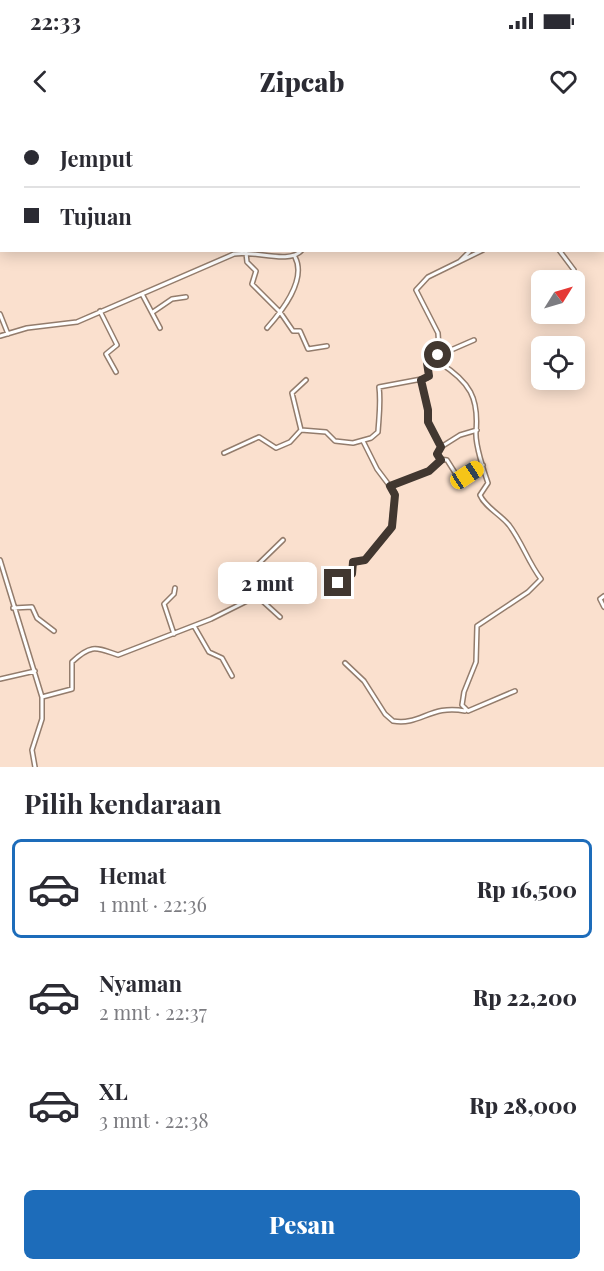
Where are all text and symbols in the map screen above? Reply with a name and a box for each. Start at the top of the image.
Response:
text: 22:33 [30,6,81,36]
text: Zipcab [259,63,345,99]
icon: back [24,65,57,98]
icon: heart [547,65,580,98]
text: Jemput [60,143,133,173]
text: Tujuan [60,201,132,231]
north arrow [531,270,585,324]
map controls [531,270,585,390]
button: locate [531,336,585,390]
route start [424,341,451,368]
car [447,458,487,492]
callout: 2 mnt [218,562,317,604]
text: 2 mnt [241,569,294,596]
route end [324,569,351,596]
text: Pilih kendaraan [24,785,222,821]
text: Hemat [99,860,166,890]
icon: car [27,862,81,916]
text: Rp 16,500 [477,874,577,904]
text: 1 mnt · 22:36 [99,890,207,917]
text: Nyaman [99,968,182,998]
icon: car [27,970,81,1024]
text: Rp 22,200 [473,982,577,1012]
text: 2 mnt · 22:37 [99,998,207,1025]
text: XL [99,1076,128,1106]
icon: car [27,1078,81,1132]
text: Rp 28,000 [469,1090,577,1120]
text: 3 mnt · 22:38 [99,1106,209,1133]
button: Pesan [24,1190,580,1259]

